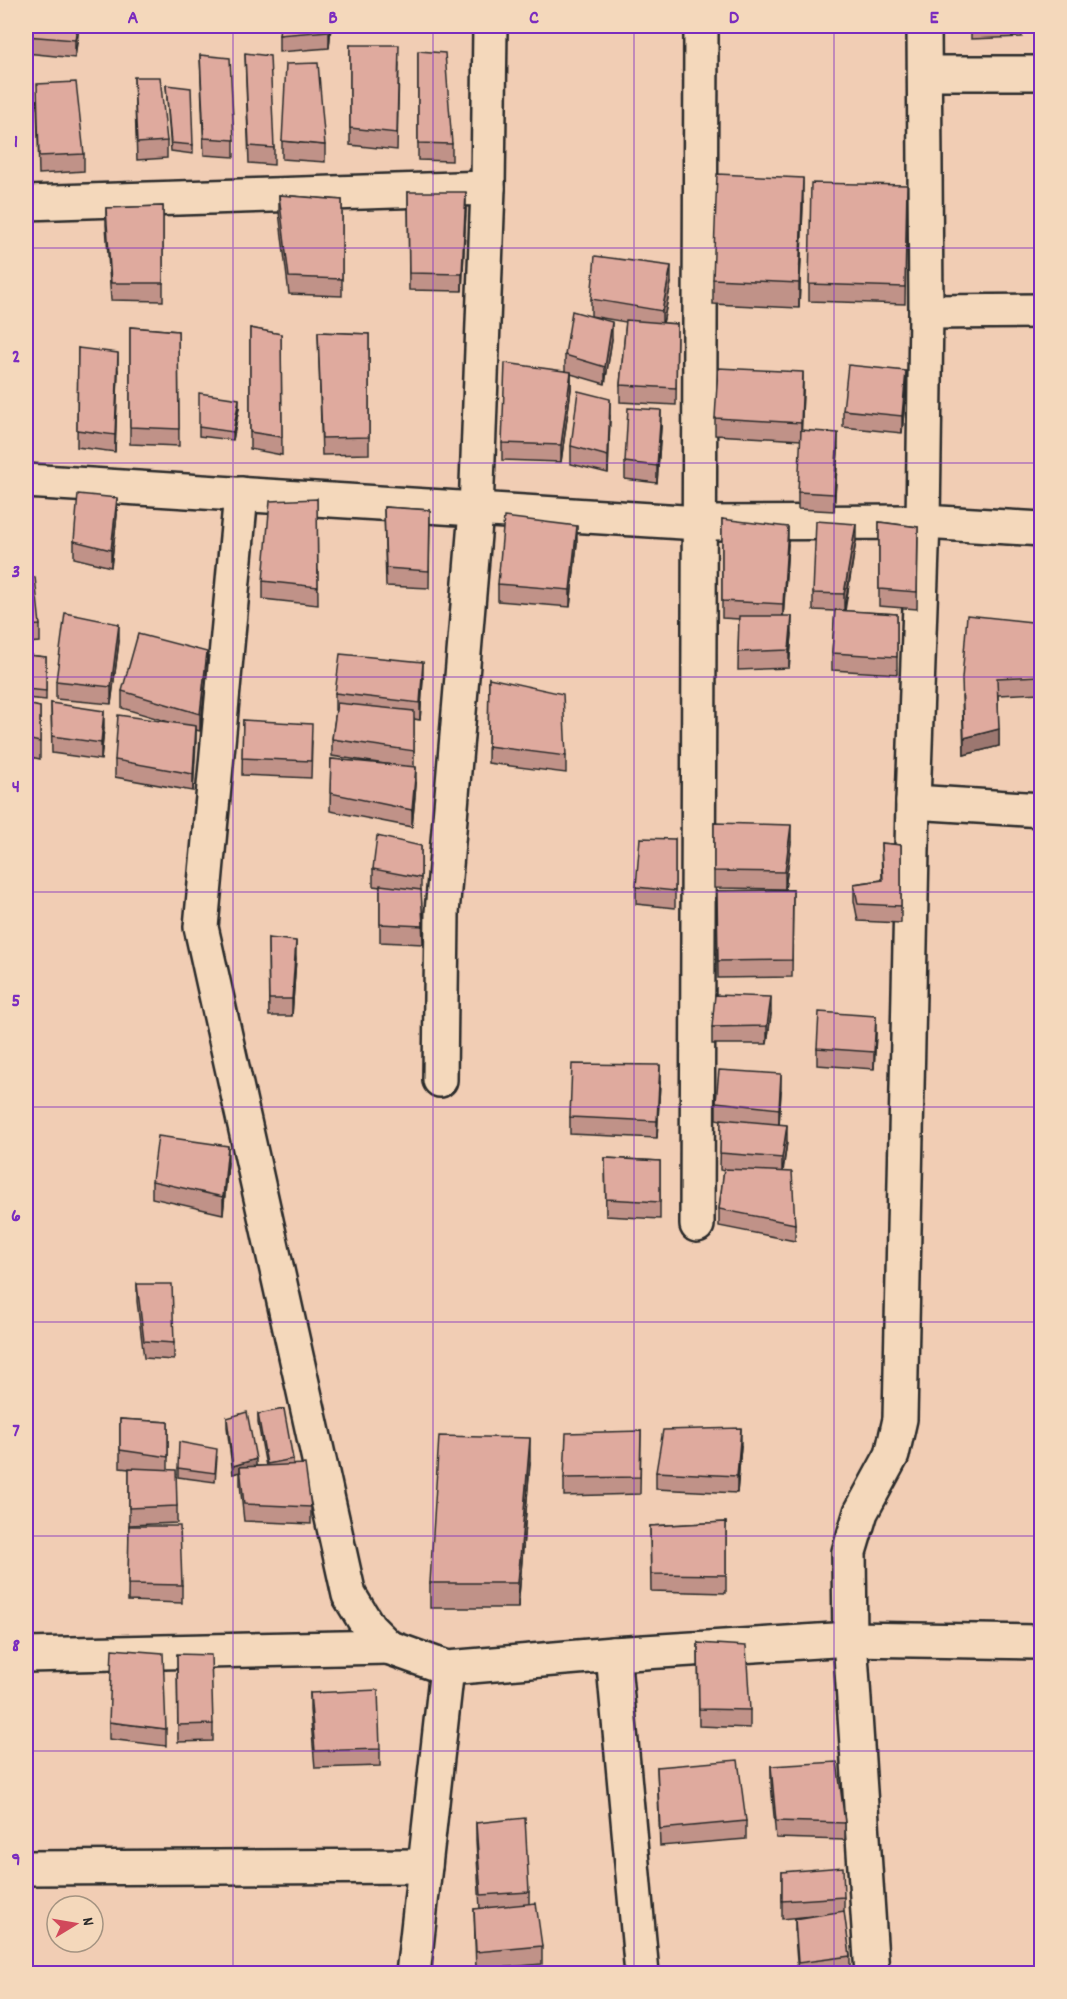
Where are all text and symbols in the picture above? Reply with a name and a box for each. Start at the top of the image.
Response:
text: A [128,5,139,33]
text: B [328,5,338,33]
text: C [529,5,539,33]
text: D [729,5,740,33]
text: E [929,5,939,33]
text: 1 [14,129,18,157]
text: 2 [12,344,20,372]
text: 3 [12,559,20,587]
text: 4 [12,774,20,802]
text: 5 [11,988,21,1016]
text: 6 [11,1203,21,1231]
text: 7 [12,1418,20,1446]
text: 8 [12,1633,20,1661]
text: 9 [11,1847,21,1875]
north arrow [45,1894,105,1954]
text: N [75,1916,99,1928]

